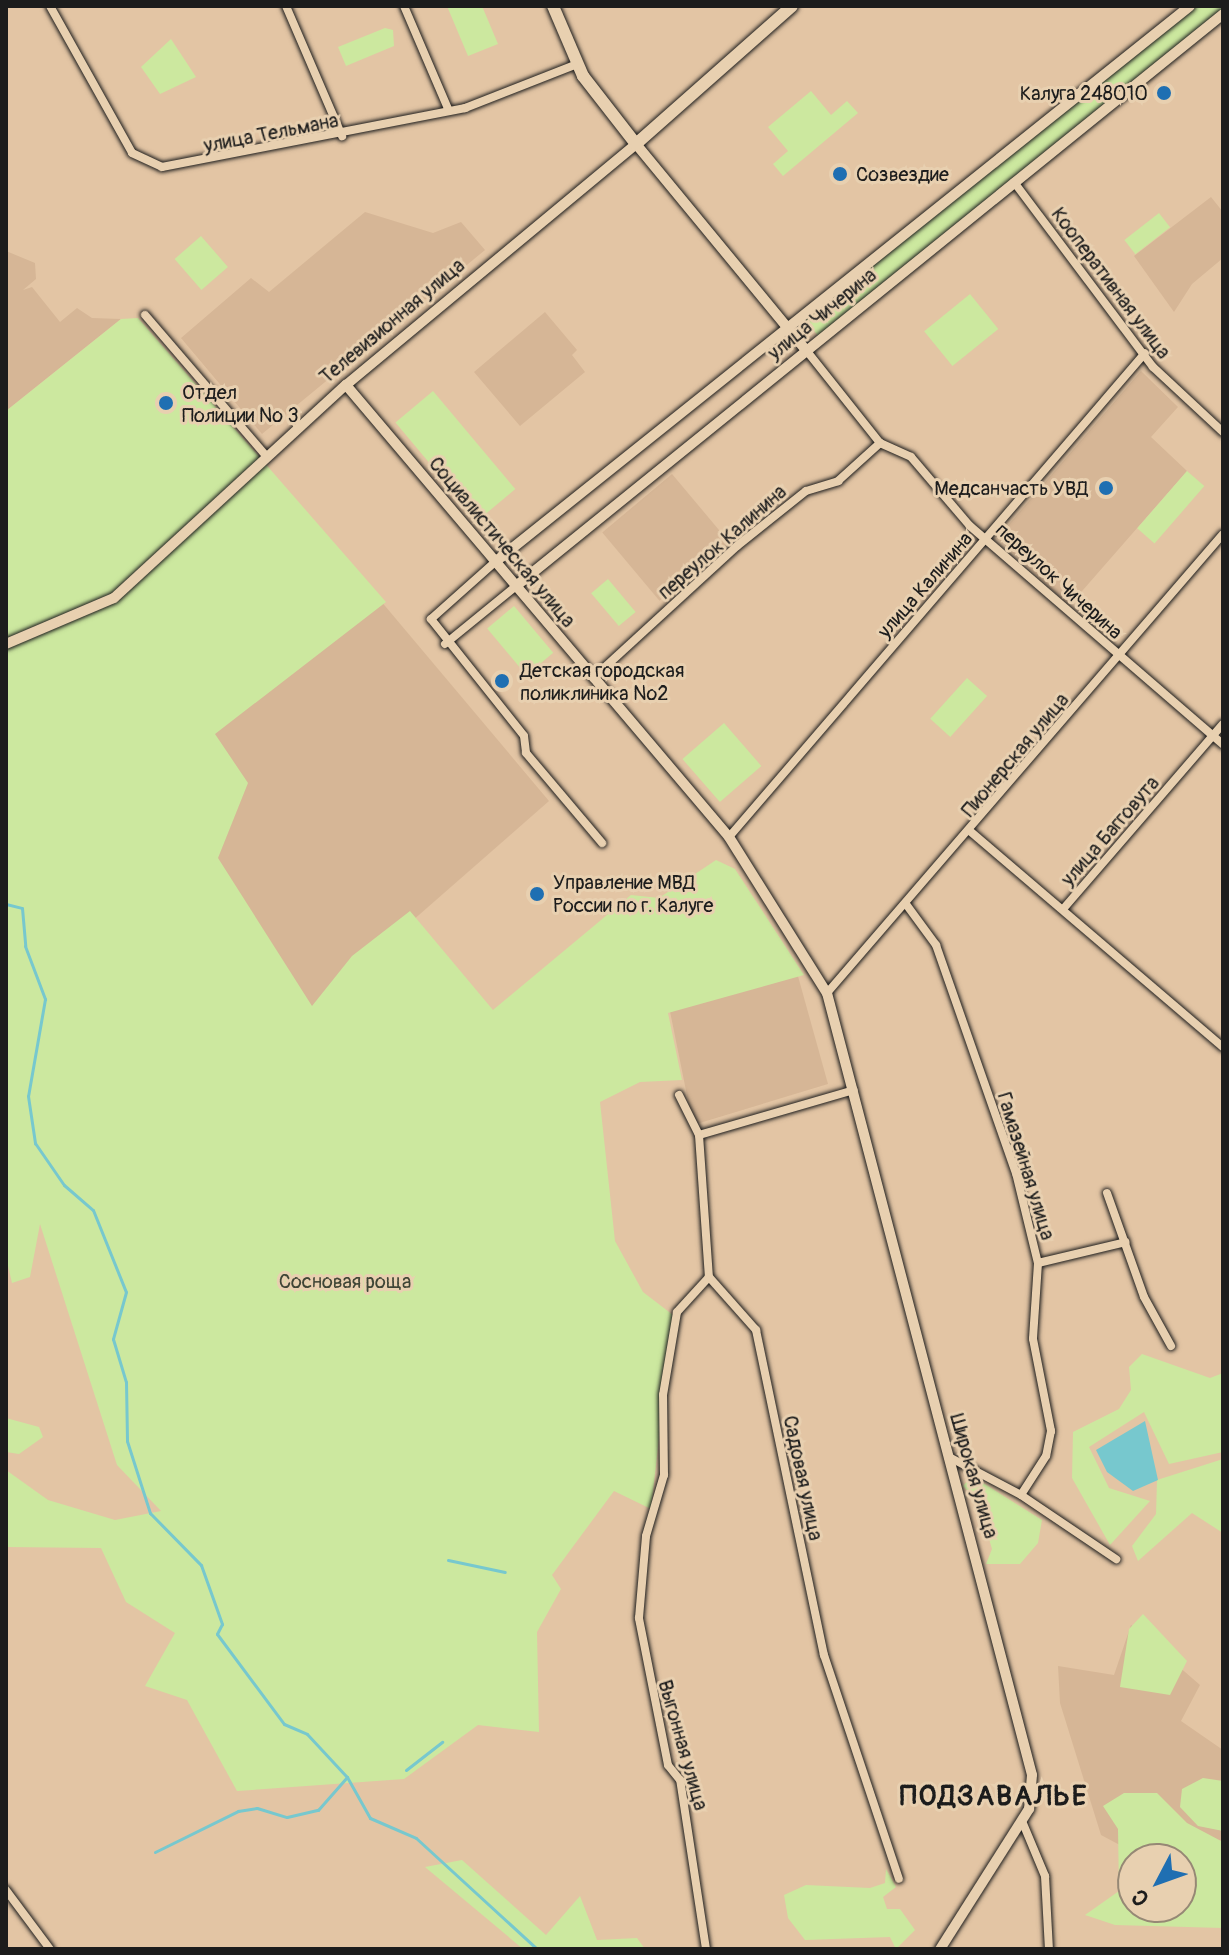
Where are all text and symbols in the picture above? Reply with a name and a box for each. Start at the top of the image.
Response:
place label: Калуга 248010 [1020,81,1148,105]
marker: Калуга 248010 [1155,84,1173,102]
street label: улица Тельмана [202,108,340,158]
place label: Созвездие [856,162,949,186]
marker: Созвездие [831,165,849,183]
street label: Кооперативная улица [1046,203,1176,363]
street label: Телевизионная улица [315,253,469,389]
street label: улица Чичерина [763,263,881,365]
place label: Отдел Полиции № 3 [182,380,299,427]
marker: Отдел Полиции № 3 [157,394,175,412]
street label: Социалистическая улица [424,452,580,632]
place label: Медсанчасть УВД [934,476,1088,500]
marker: Медсанчасть УВД [1095,477,1117,499]
street label: переулок Калинина [653,480,791,604]
street label: переулок Чичерина [991,518,1127,644]
street label: улица Калинина [872,527,978,643]
place label: Детская городская поликлиника №2 [520,658,684,705]
marker: Детская городская поликлиника №2 [491,670,513,692]
street label: Пионерская улица [956,688,1074,822]
street label: улица Багговута [1056,771,1164,891]
place label: Управление МВД России по г. Калуге [553,870,713,917]
marker: Управление МВД России по г. Калуге [528,885,546,903]
street label: Гамазейная улица [992,1089,1060,1243]
park label: Сосновая роща [279,1269,411,1293]
street label: Широкая улица [945,1411,1003,1541]
street label: Садовая улица [778,1413,828,1543]
street label: Выгонная улица [653,1677,713,1813]
district label: ПОДЗАВАЛЬЕ [900,1780,1088,1814]
north arrow [1117,1843,1197,1923]
text: С [1125,1883,1155,1912]

